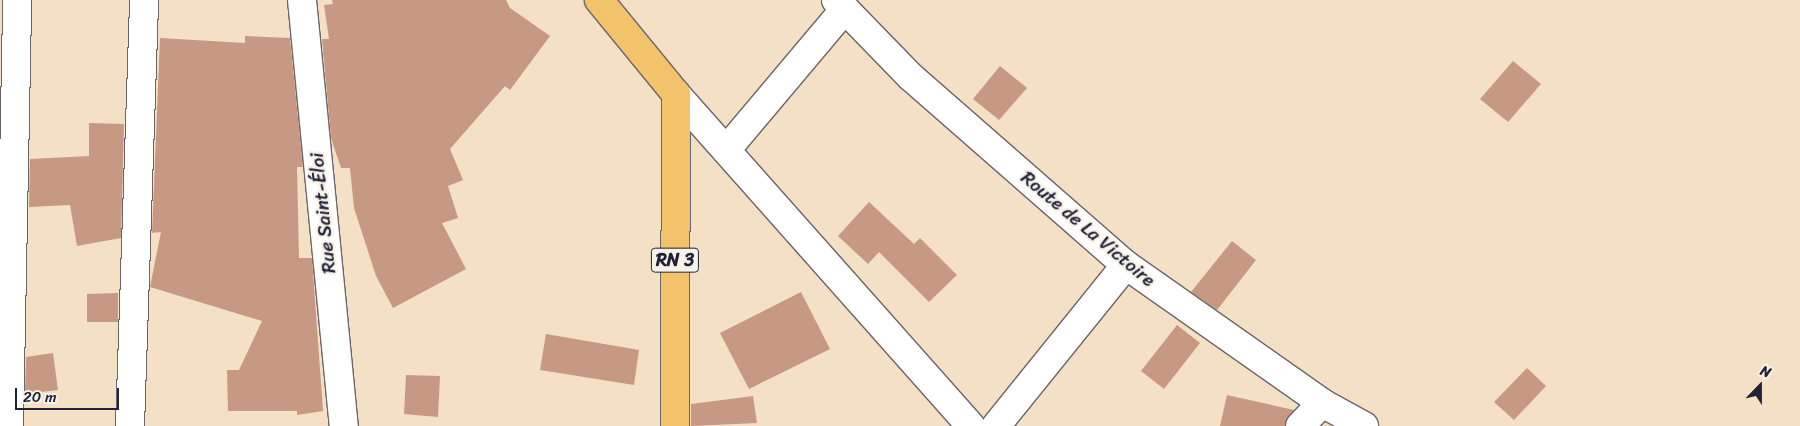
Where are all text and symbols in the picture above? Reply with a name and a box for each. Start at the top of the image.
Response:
street label: Rue Saint-Éloi [305,152,341,274]
street label: Route de La Victoire [1016,166,1160,292]
road number: RN 3 [650,244,700,276]
text: N [1757,358,1775,385]
north arrow [1735,361,1785,411]
scale bar [18,378,121,410]
text: 20 m [23,384,57,410]

